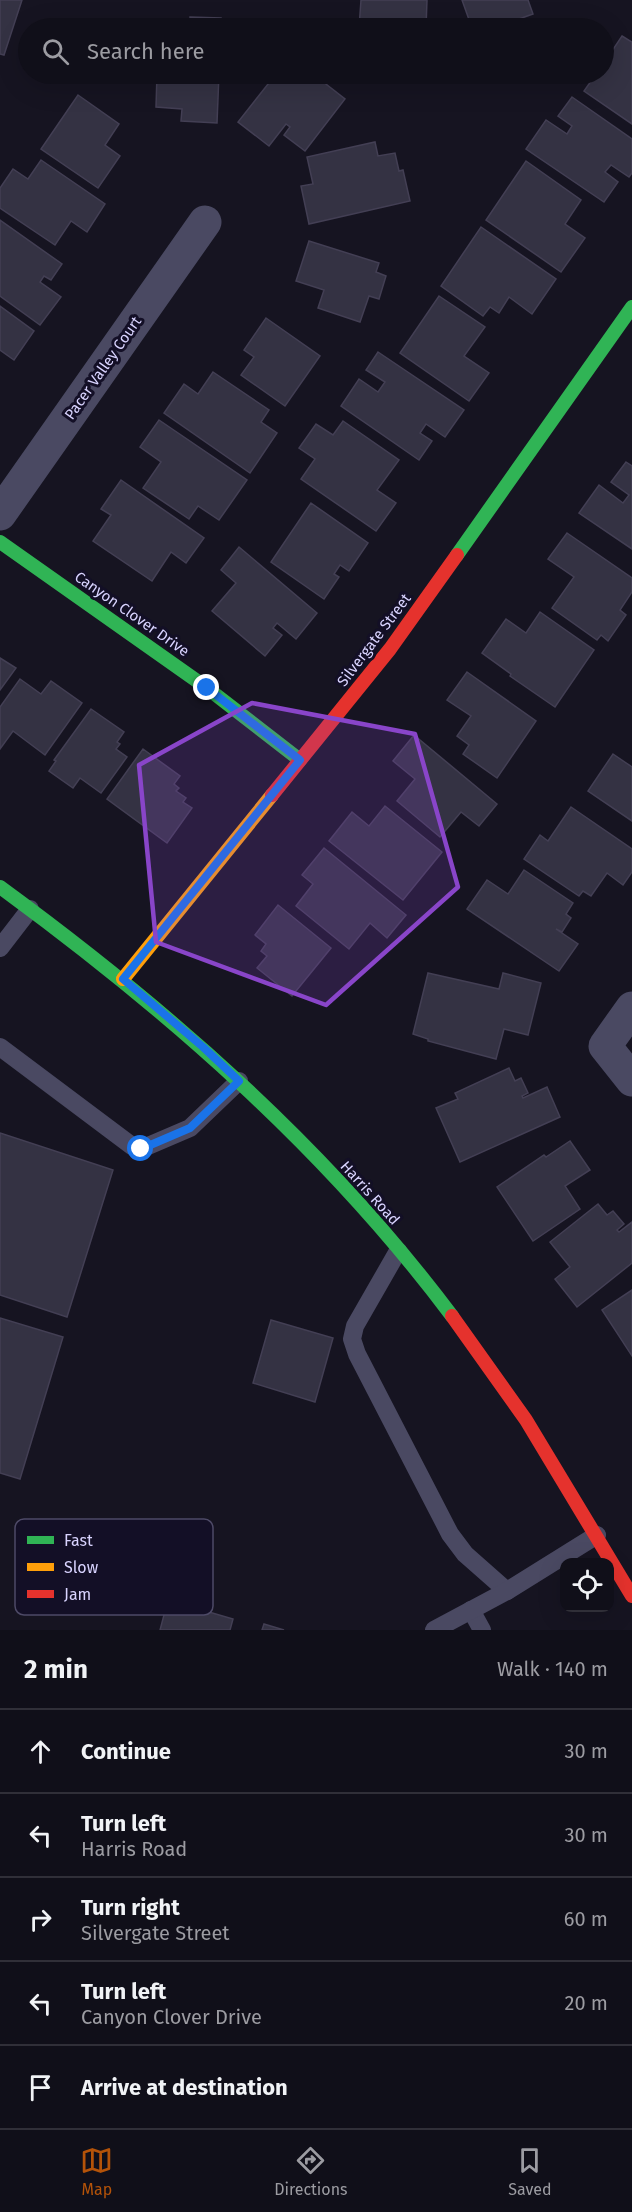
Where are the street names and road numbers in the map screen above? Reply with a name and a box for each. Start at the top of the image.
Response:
street label: Pacer Valley Court [61,313,146,423]
street label: Canyon Clover Drive [71,568,193,660]
street label: Silvergate Street [333,590,415,690]
street label: Harris Road [337,1157,403,1229]

